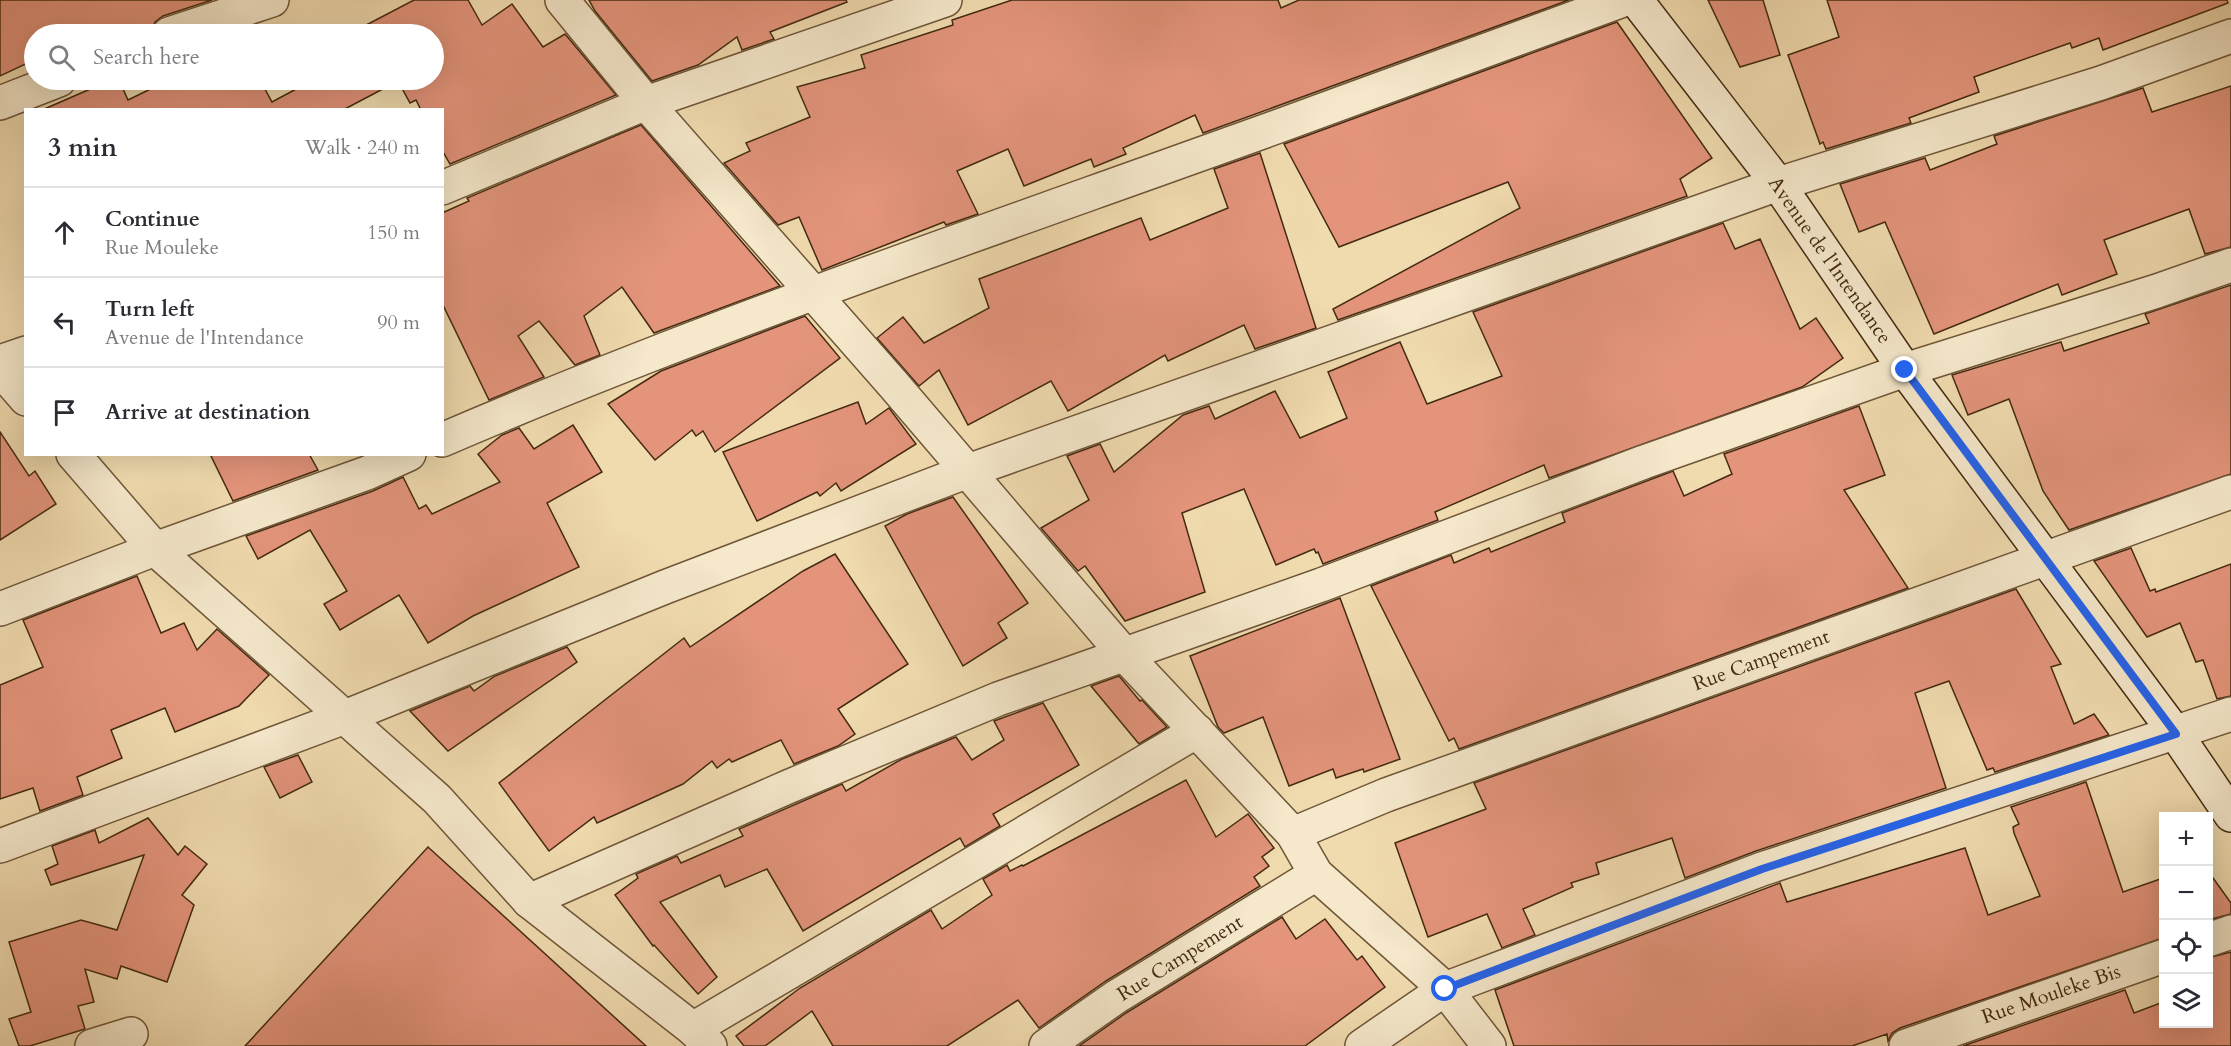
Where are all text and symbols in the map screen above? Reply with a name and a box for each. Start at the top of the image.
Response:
search box [24,24,444,90]
icon: search [45,41,78,74]
text: Search here [93,42,200,72]
text: 3 min [48,130,117,165]
text: Walk · 240 m [305,134,420,161]
street label: Avenue de l'Intendance [1762,171,1898,349]
text: Continue [105,204,200,234]
icon: ahead [48,216,81,249]
text: 150 m [367,219,420,246]
text: Rue Mouleke [105,234,219,261]
text: Turn left [105,294,194,324]
icon: left [48,306,81,339]
text: 90 m [377,309,420,336]
text: Avenue de l'Intendance [105,324,304,351]
route end [1891,356,1917,382]
icon: arrive [48,396,81,429]
text: Arrive at destination [105,397,310,427]
street label: Rue Campement [1689,623,1834,697]
map controls [2159,812,2213,1028]
button: + [2159,812,2213,866]
button: − [2159,866,2213,920]
street label: Rue Campement [1112,908,1249,1007]
button: locate [2159,920,2213,974]
street label: Rue Mouleke Bis [1978,958,2124,1030]
button: layers [2159,974,2213,1028]
route start [1431,975,1457,1001]

